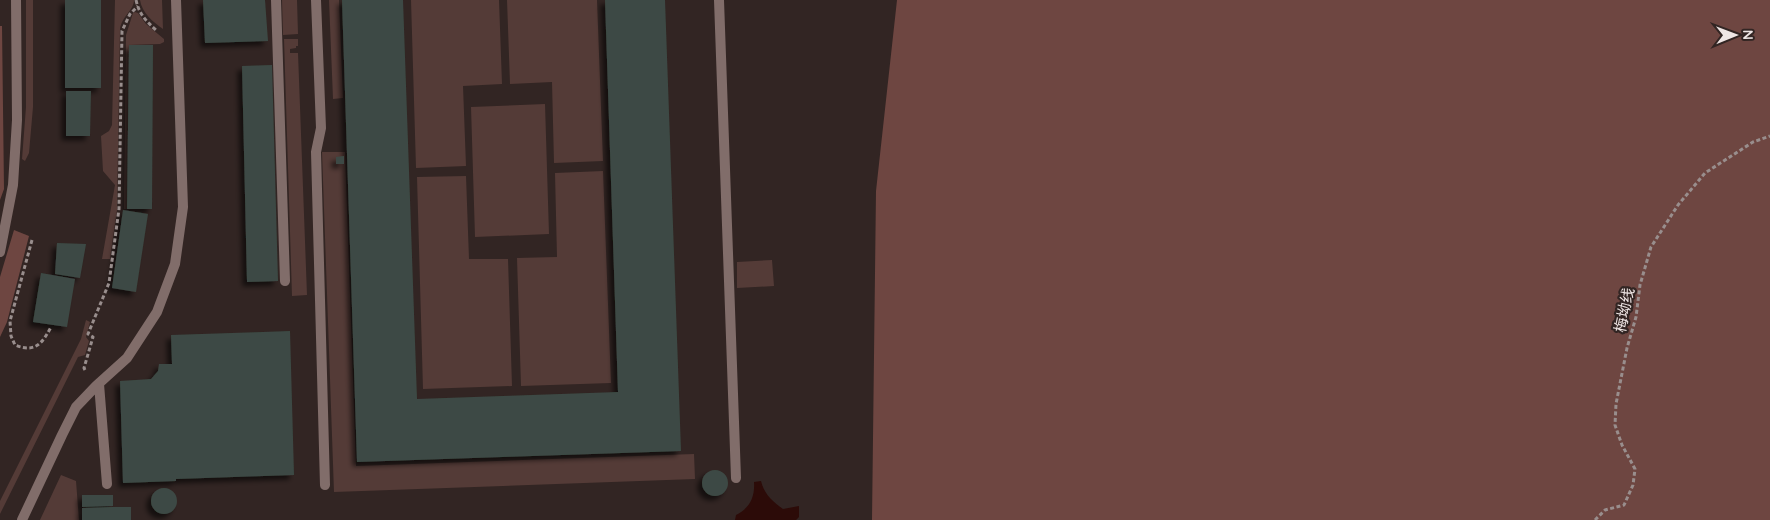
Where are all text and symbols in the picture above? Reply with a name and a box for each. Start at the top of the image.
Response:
north arrow [1710,10,1760,60]
text: N [1739,29,1757,40]
street label: 梅坳线 [1610,286,1638,334]

